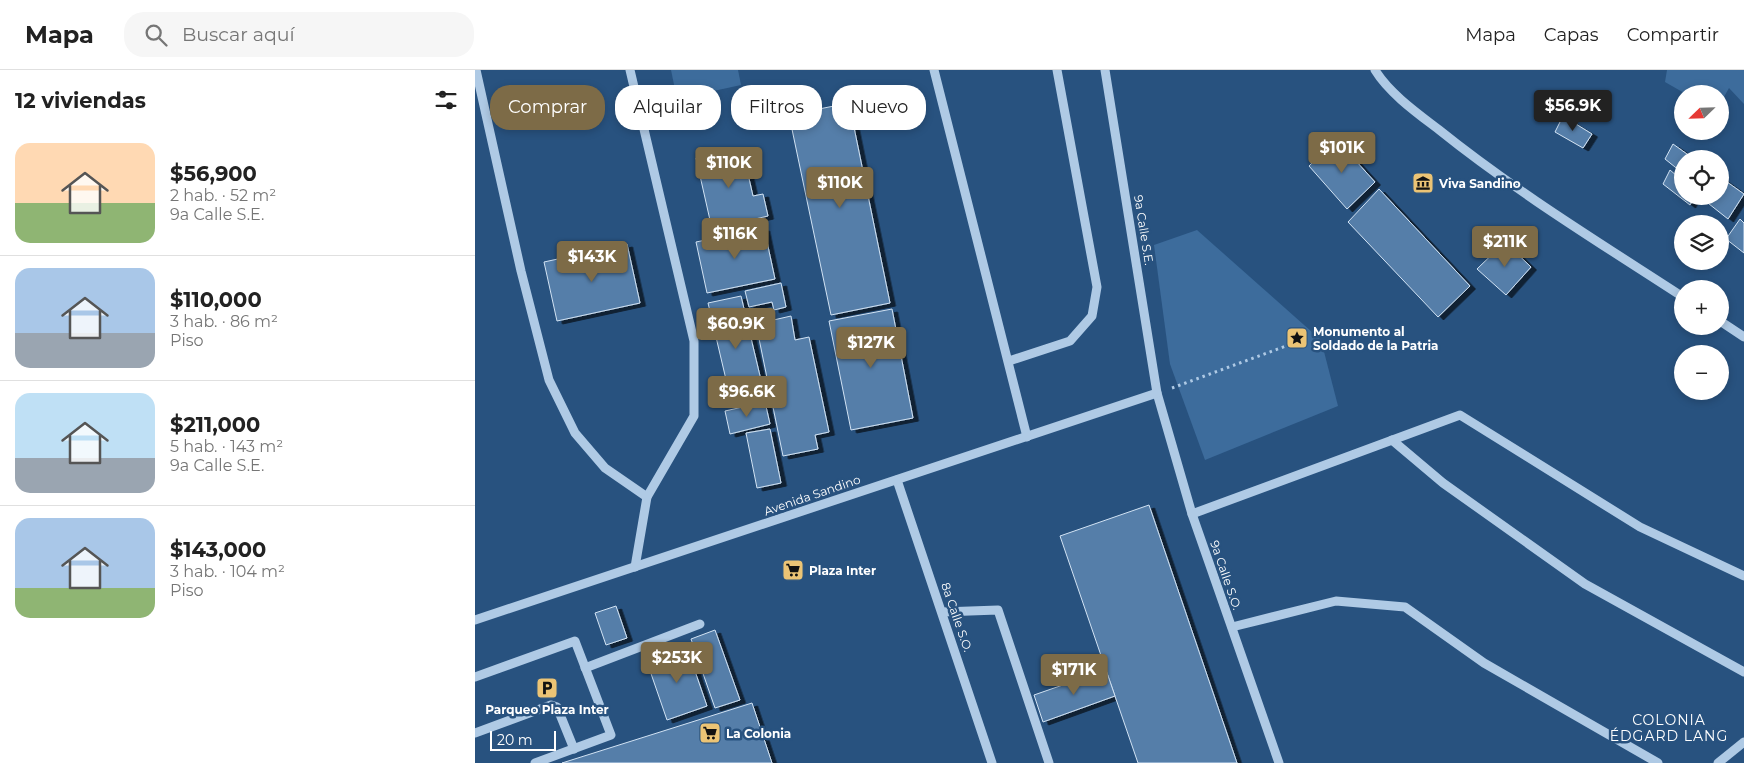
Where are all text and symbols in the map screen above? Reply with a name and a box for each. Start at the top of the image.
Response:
search box [124,12,474,57]
text: Mapa [25,20,94,49]
icon: search [142,21,170,49]
text: Buscar aquí [182,23,295,46]
text: Mapa [1465,24,1516,46]
text: Capas [1544,24,1599,46]
text: Compartir [1627,24,1719,46]
chip: Comprar [490,85,605,130]
chip: Alquilar [615,85,721,130]
chip: Filtros [731,85,822,130]
chip: Nuevo [832,85,926,130]
north arrow [1674,85,1729,140]
map controls [1674,85,1729,400]
icon: filters [432,86,460,114]
text: 12 viviendas [15,88,146,113]
pin: $56.9K [1532,90,1614,132]
text: $56.9K [1545,96,1601,115]
pin: $101K [1307,132,1377,174]
text: $101K [1319,138,1365,157]
pin: $110K [694,146,764,189]
button: locate [1674,150,1729,205]
text: $110K [706,153,752,172]
text: $56,900 [170,161,257,186]
icon: home [55,163,115,223]
pin: $110K [805,166,875,209]
museum icon: Viva Sandino [1411,171,1435,195]
text: $110K [817,173,863,192]
place label: Viva Sandino [1438,176,1521,191]
text: 2 hab. · 52 m² [170,186,276,205]
street label: 9a Calle S.E. [1131,194,1157,266]
text: 9a Calle S.E. [170,205,264,224]
button: layers [1674,215,1729,270]
pin: $116K [700,218,770,260]
text: $116K [713,224,757,243]
pin: $211K [1470,226,1540,268]
text: $211K [1483,232,1527,251]
pin: $143K [557,240,627,283]
text: $143K [568,247,616,266]
button: + [1674,280,1729,335]
text: $110,000 [170,287,262,312]
icon: home [55,288,115,348]
pin: $60.9K [695,308,777,350]
text: 3 hab. · 86 m² [170,312,278,331]
text: $60.9K [707,314,765,333]
place label: Monumento al Soldado de la Patria [1313,324,1439,353]
pin: $127K [836,326,906,369]
place icon: Monumento al Soldado de la Patria [1285,326,1309,350]
text: Piso [170,331,204,350]
text: $127K [847,333,895,352]
button: − [1674,345,1729,400]
pin: $96.6K [706,376,788,418]
text: $96.6K [719,382,775,401]
text: $211,000 [170,412,260,437]
icon: home [55,413,115,473]
text: 5 hab. · 143 m² [170,437,283,456]
text: 9a Calle S.E. [170,456,264,475]
street label: Avenida Sandino [762,471,862,519]
text: $143,000 [170,537,266,562]
icon: home [55,538,115,598]
street label: 9a Calle S.O. [1207,538,1245,612]
supermarket icon: Plaza Inter [781,558,805,582]
text: 3 hab. · 104 m² [170,562,285,581]
place label: Plaza Inter [809,563,876,578]
street label: 8a Calle S.O. [938,580,976,654]
text: Piso [170,581,204,600]
pin: $253K [642,642,712,684]
text: $253K [652,648,702,667]
pin: $171K [1039,654,1109,696]
text: $171K [1052,660,1096,679]
parking icon: Parqueo Plaza Inter [535,676,559,700]
place label: Parqueo Plaza Inter [485,702,609,717]
district label: COLONIA ÉDGARD LANG [1610,711,1728,745]
supermarket icon: La Colonia [698,721,722,745]
place label: La Colonia [726,726,791,741]
scale bar [490,728,556,751]
text: 20 m [497,731,533,749]

